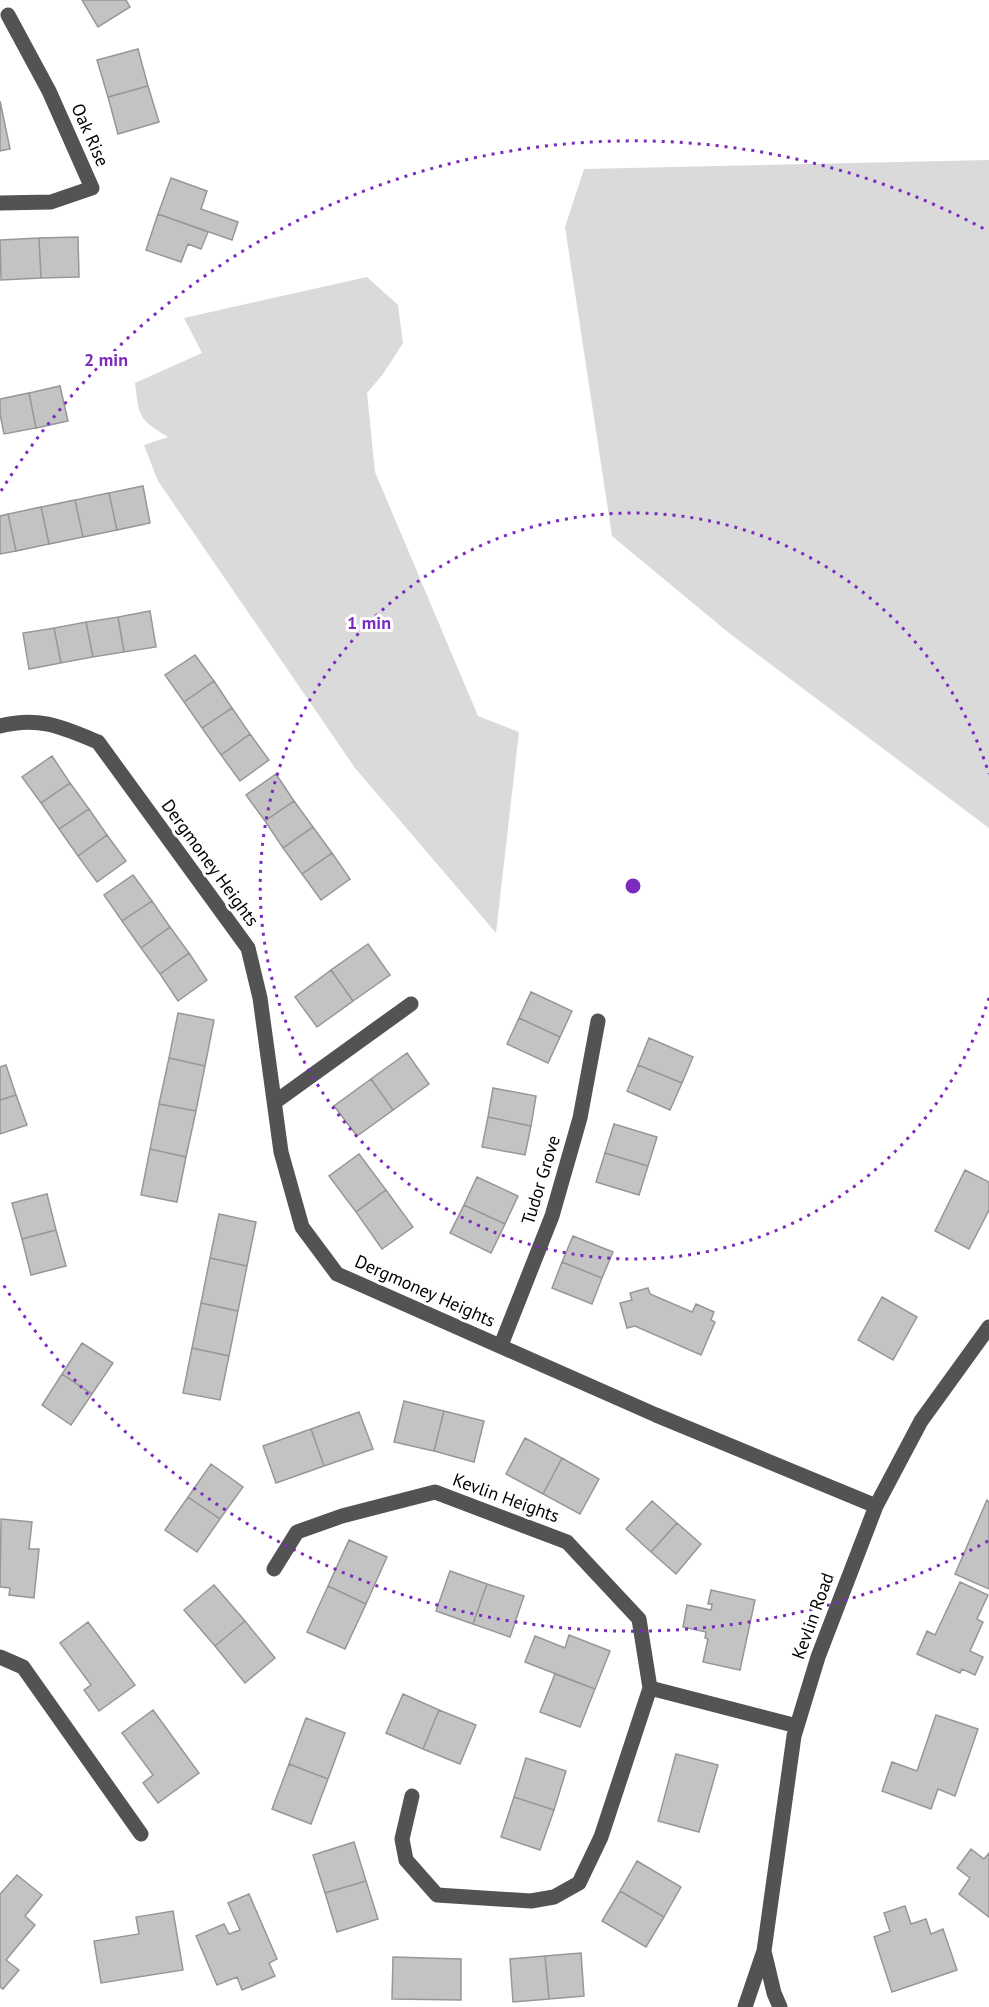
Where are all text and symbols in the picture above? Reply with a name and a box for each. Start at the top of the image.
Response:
street label: Oak Rise [66,100,114,170]
text: 2 min [84,348,128,371]
text: 1 min [347,611,391,634]
street label: Dergmoney Heights [157,795,264,931]
centre of rings [623,876,643,896]
street label: Tudor Grove [516,1132,565,1227]
street label: Dergmoney Heights [351,1249,499,1332]
street label: Kevlin Heights [450,1468,563,1527]
street label: Kevlin Road [786,1569,839,1662]

